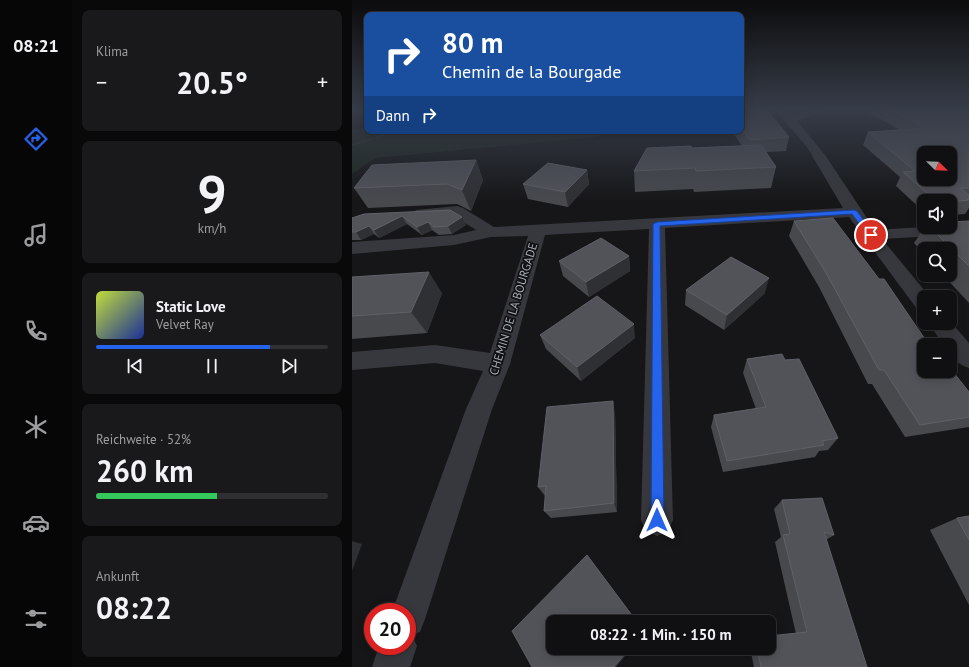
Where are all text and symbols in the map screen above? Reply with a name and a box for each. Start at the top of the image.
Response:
text: 80 m [442,24,503,61]
icon: right [376,28,428,80]
text: 08:21 [13,34,59,57]
text: Klima [96,43,128,60]
text: Chemin de la Bourgade [442,60,621,83]
text: 20.5° [176,63,248,102]
text: − [96,68,107,96]
text: + [317,68,328,96]
icon: right [418,104,440,126]
text: Dann [376,106,410,125]
icon: directions [22,125,50,153]
north arrow [917,146,957,186]
map controls [917,146,957,378]
text: 9 [197,160,227,227]
button: sound [917,194,957,234]
pin [854,218,888,252]
text: km/h [198,220,226,237]
icon: music [22,221,50,249]
icon: arrive [860,224,882,246]
street label: CHEMIN DE LA BOURGADE [486,241,540,377]
button: search [917,242,957,282]
button: + [917,290,957,330]
text: Static Love [156,297,226,316]
text: Velvet Ray [156,316,214,333]
icon: phone [22,317,50,345]
button: − [917,338,957,378]
icon: previous [124,355,146,377]
icon: pause [201,355,223,377]
icon: next [278,355,300,377]
icon: climate [22,413,50,441]
text: Reichweite · 52% [96,431,191,448]
text: 260 km [96,451,194,490]
position arrow [636,499,678,541]
icon: car [22,509,50,537]
text: Ankunft [96,568,139,585]
text: 08:22 [96,588,172,627]
speed limit sign: 20 [364,603,416,655]
icon: filters [22,605,50,633]
text: 08:22 · 1 Min. · 150 m [590,625,732,644]

